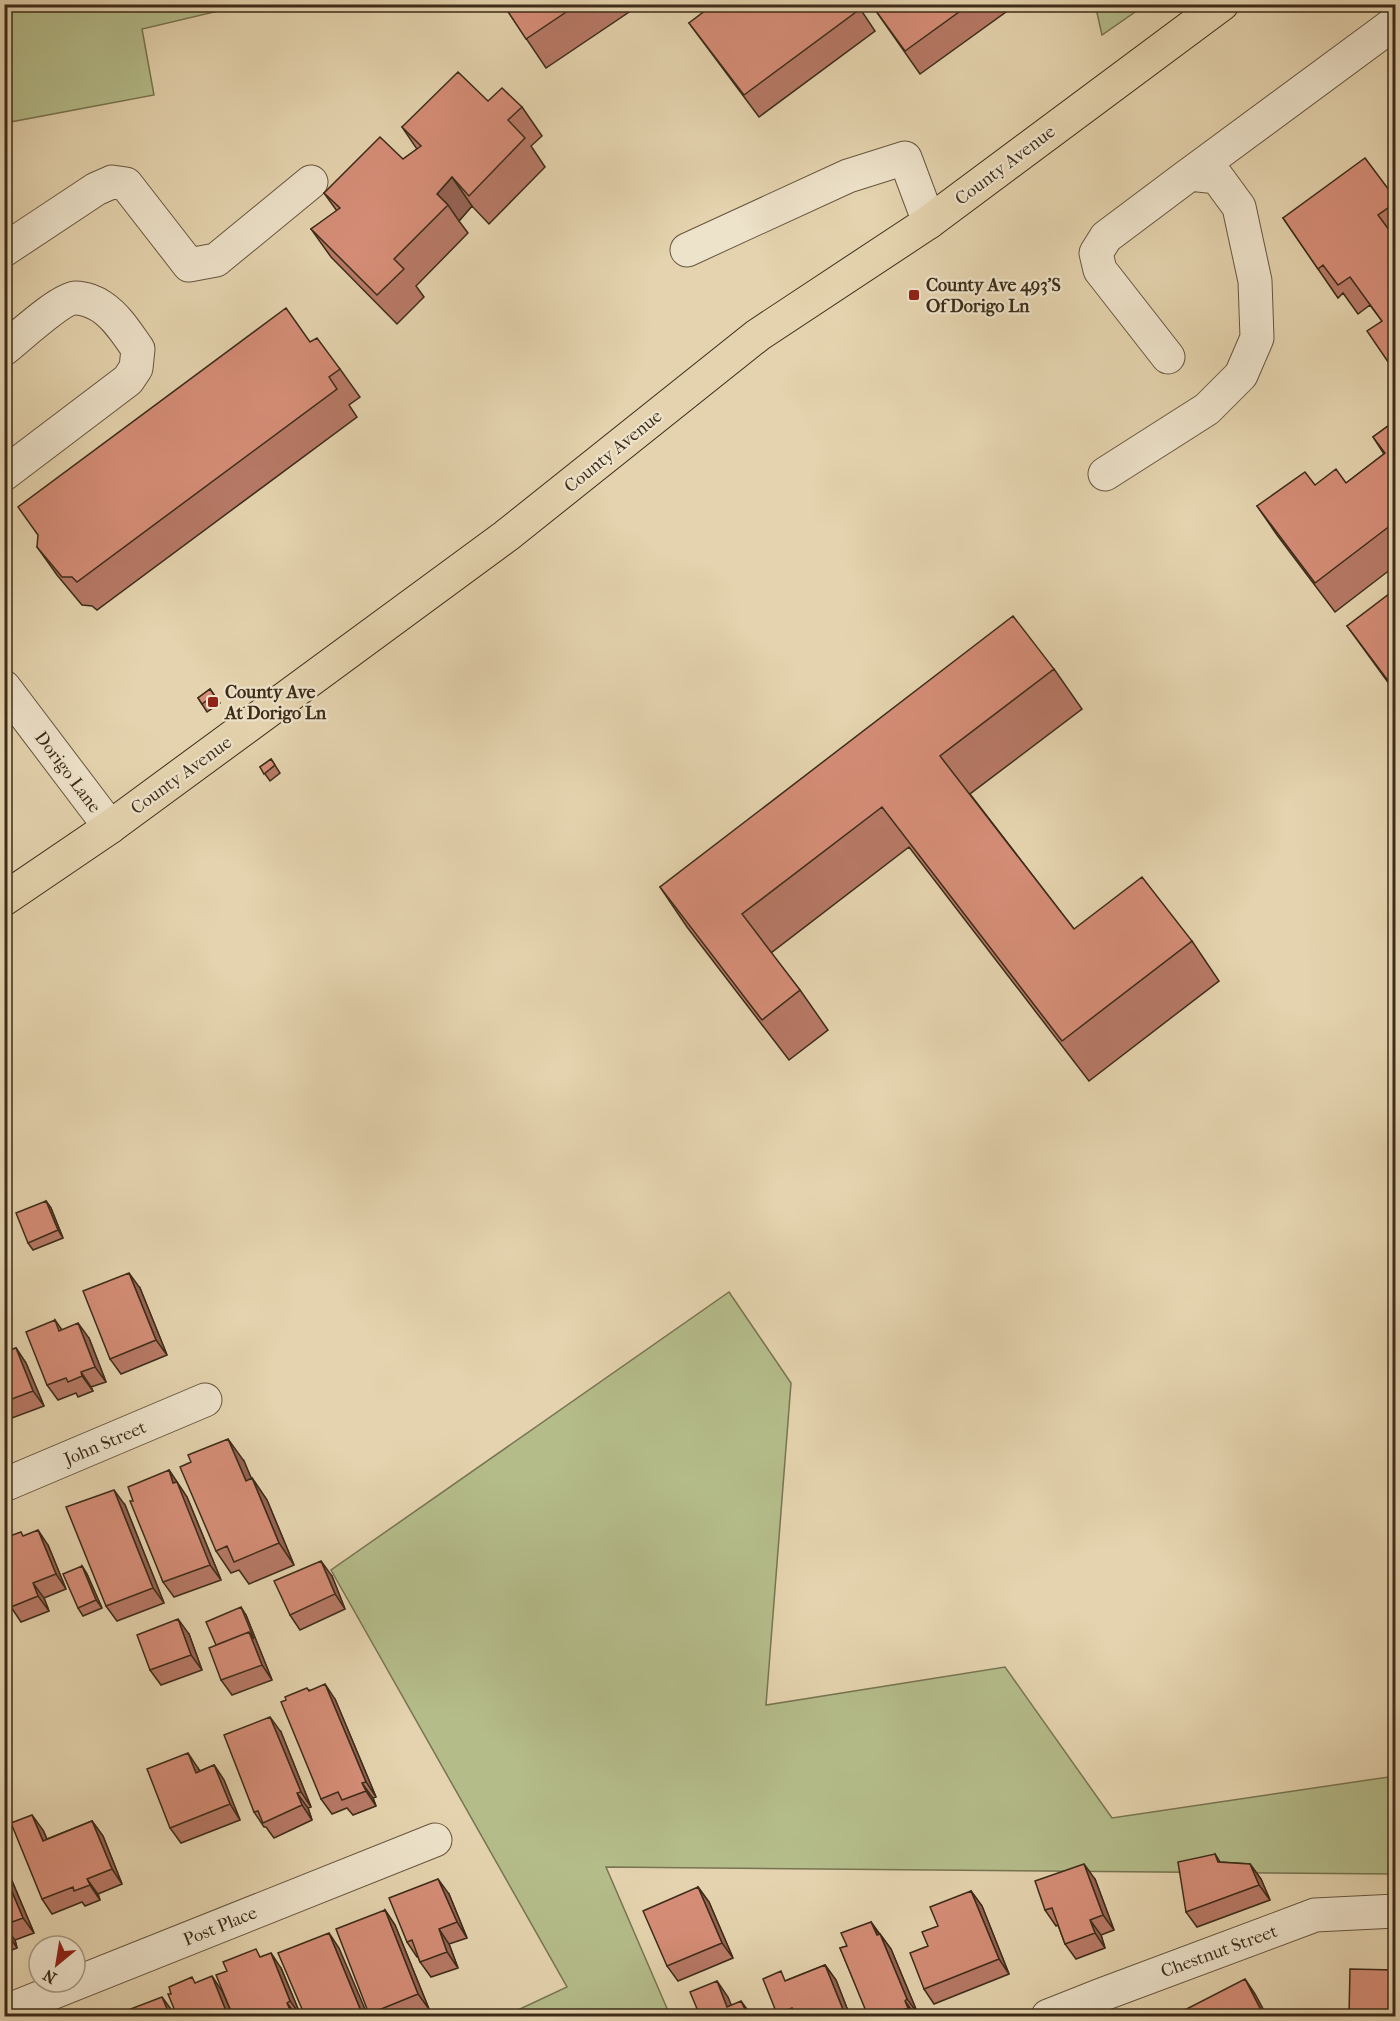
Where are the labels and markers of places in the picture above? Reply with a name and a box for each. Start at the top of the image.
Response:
place label: County Ave 493'S Of Dorigo Ln [926,275,1061,317]
marker: County Ave 493'S Of Dorigo Ln [907,288,921,302]
place label: County Ave At Dorigo Ln [224,682,327,724]
marker: County Ave At Dorigo Ln [206,695,220,709]

